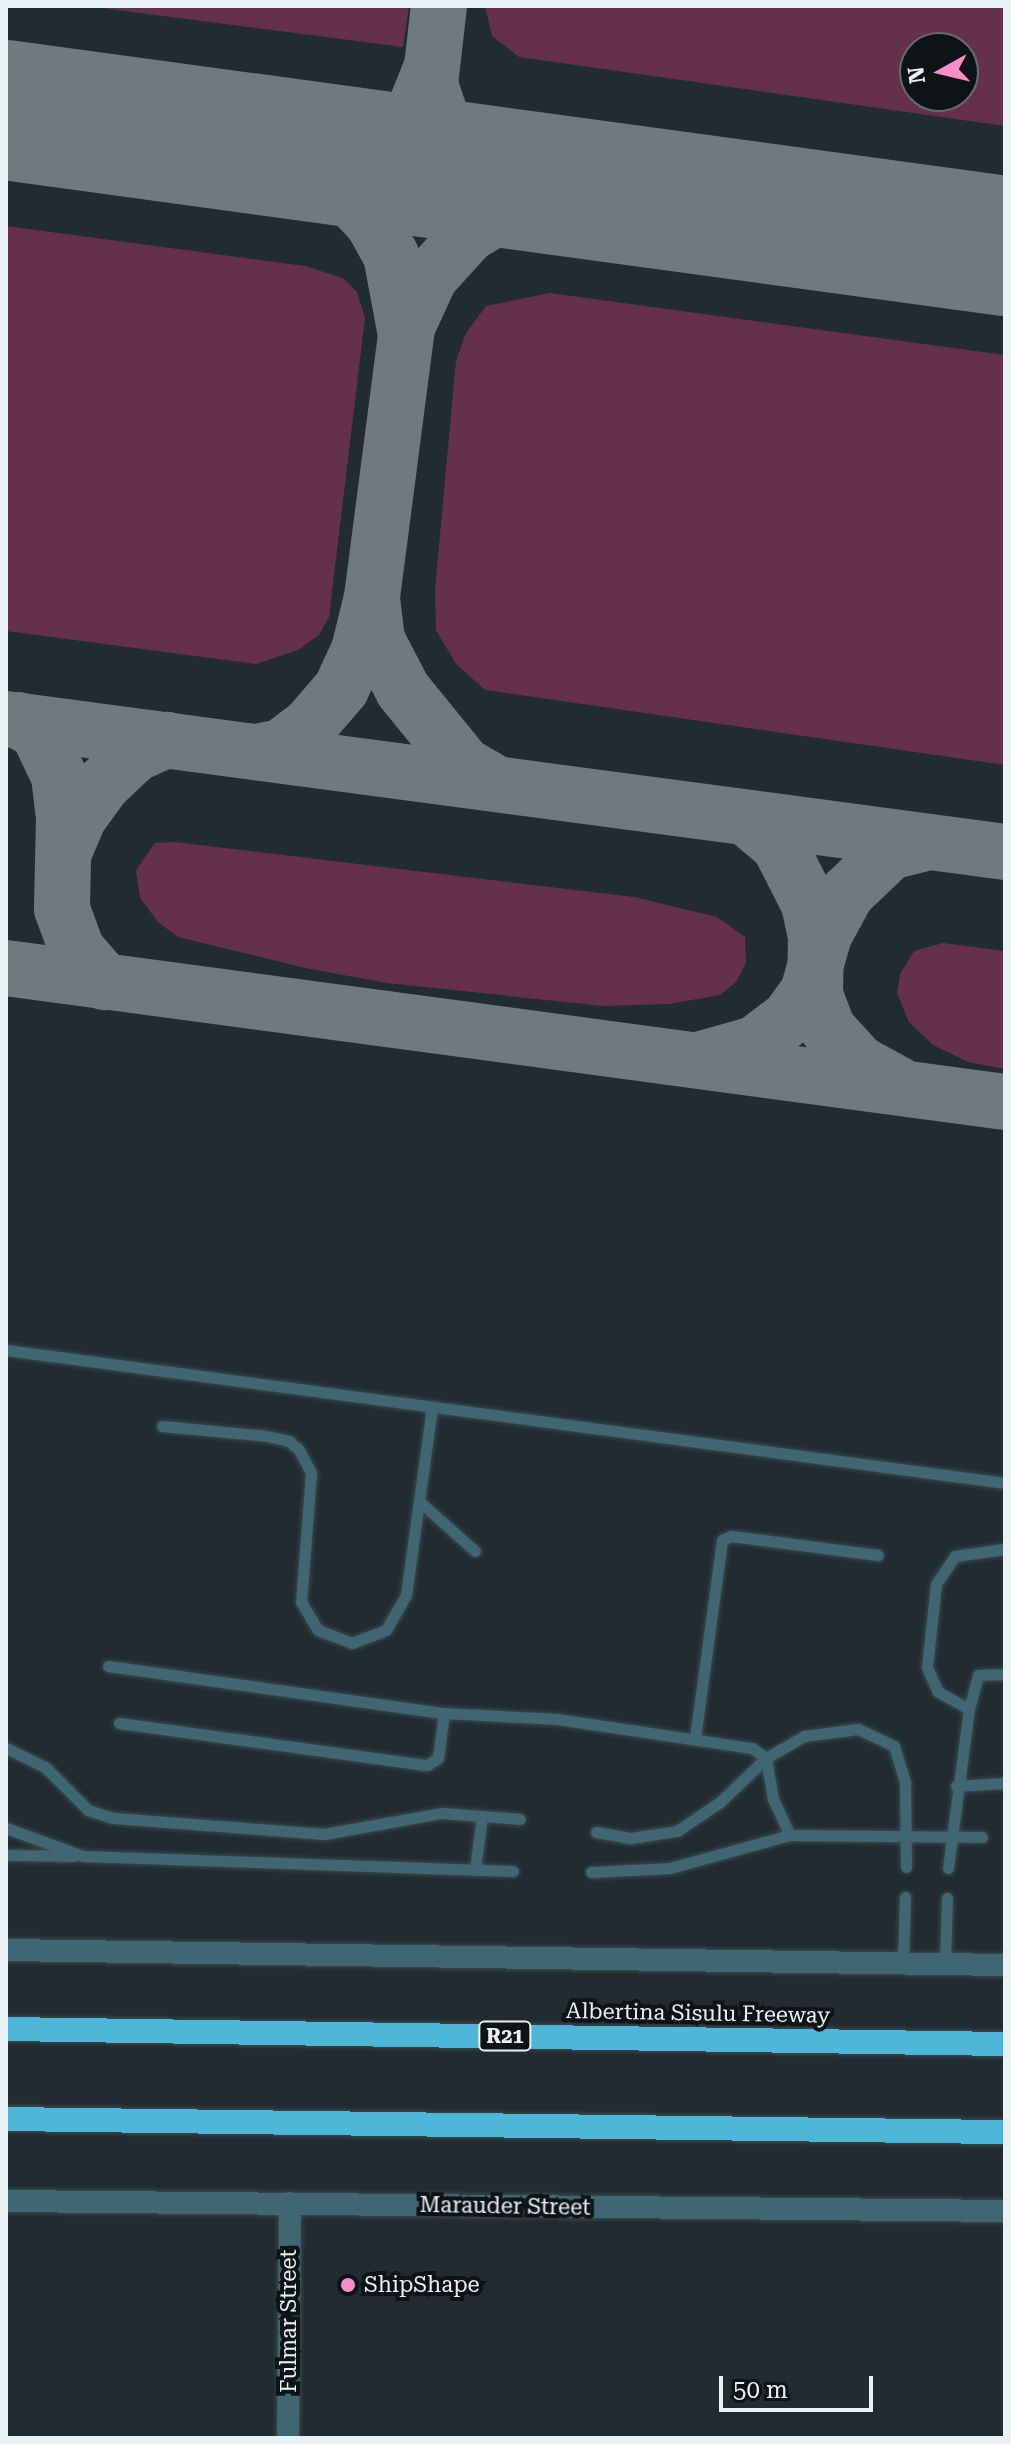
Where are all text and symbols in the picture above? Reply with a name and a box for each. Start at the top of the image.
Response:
north arrow [899,32,979,112]
text: N [903,65,930,85]
street label: Albertina Sisulu Freeway [566,1997,830,2029]
road number: R21 [477,2020,533,2052]
street label: Marauder Street [419,2191,591,2221]
street label: Fulmar Street [276,2249,302,2393]
place label: ShipShape [364,2272,480,2298]
marker: ShipShape [339,2276,357,2294]
scale bar [723,2360,877,2410]
text: 50 m [733,2376,788,2404]

